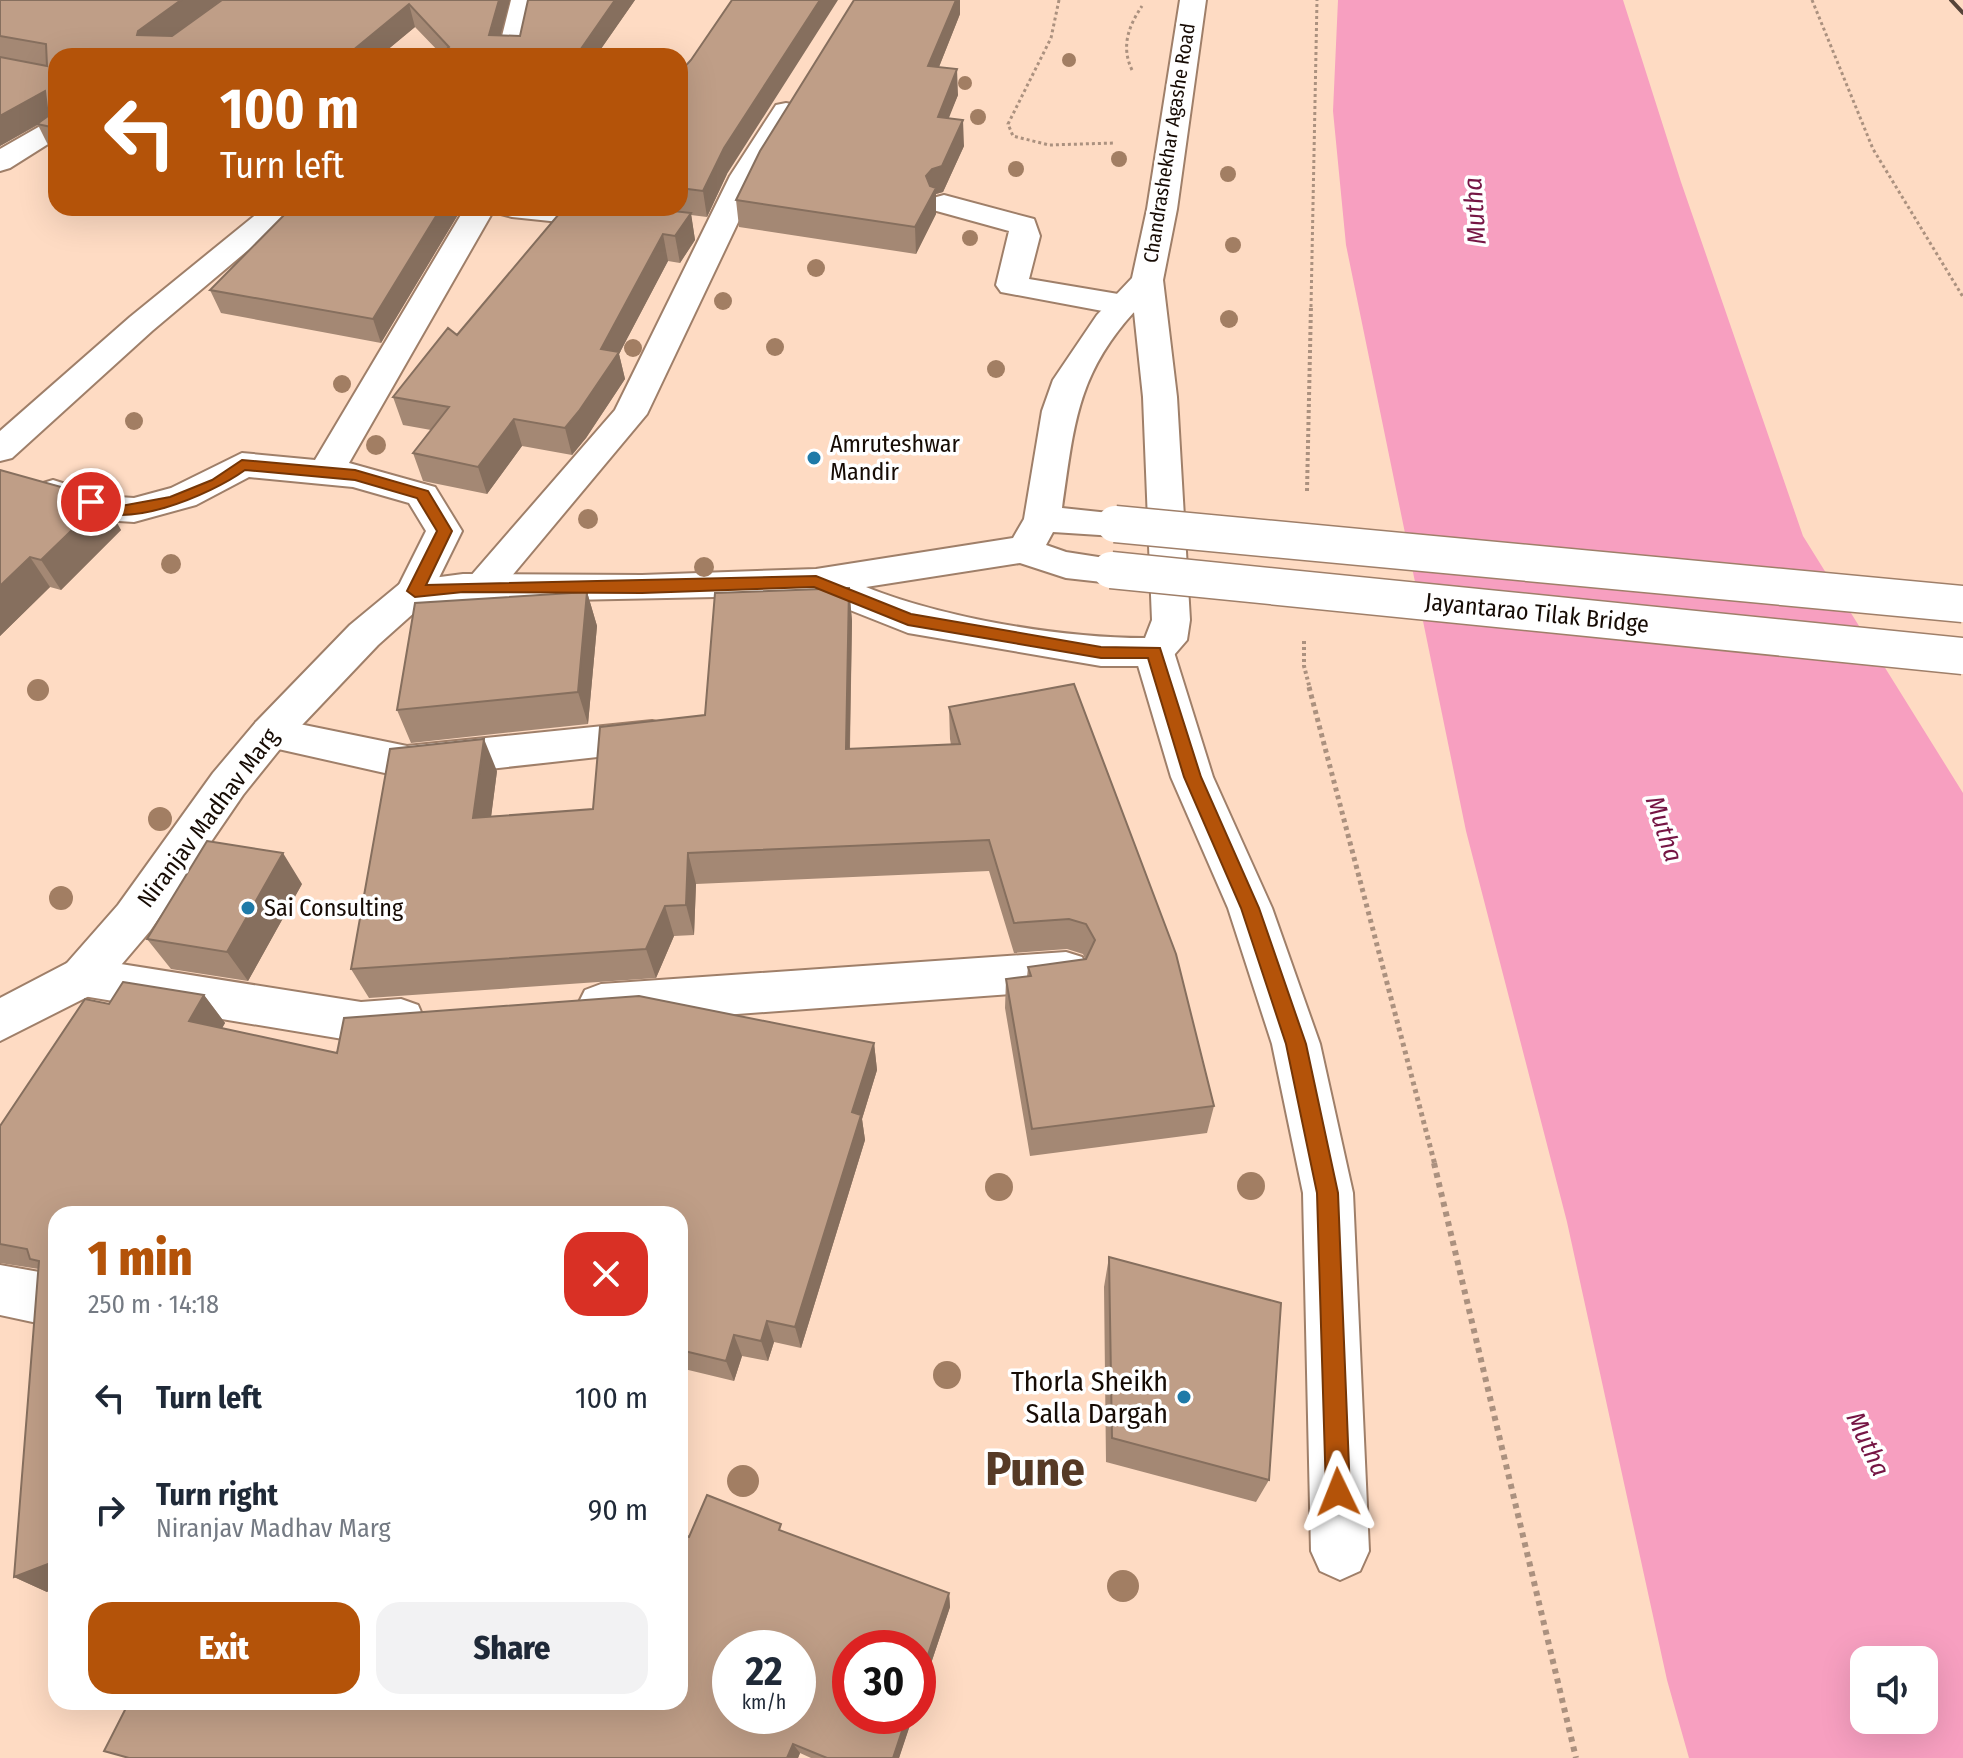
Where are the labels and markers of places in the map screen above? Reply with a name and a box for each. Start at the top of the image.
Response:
place label: Amruteshwar Mandir [830,430,960,486]
marker: Amruteshwar Mandir [805,449,823,467]
pin [57,468,125,536]
place label: Sai Consulting [264,894,404,922]
marker: Sai Consulting [239,899,257,917]
place label: Thorla Sheikh Salla Dargah [1011,1365,1168,1430]
marker: Thorla Sheikh Salla Dargah [1175,1388,1193,1406]

